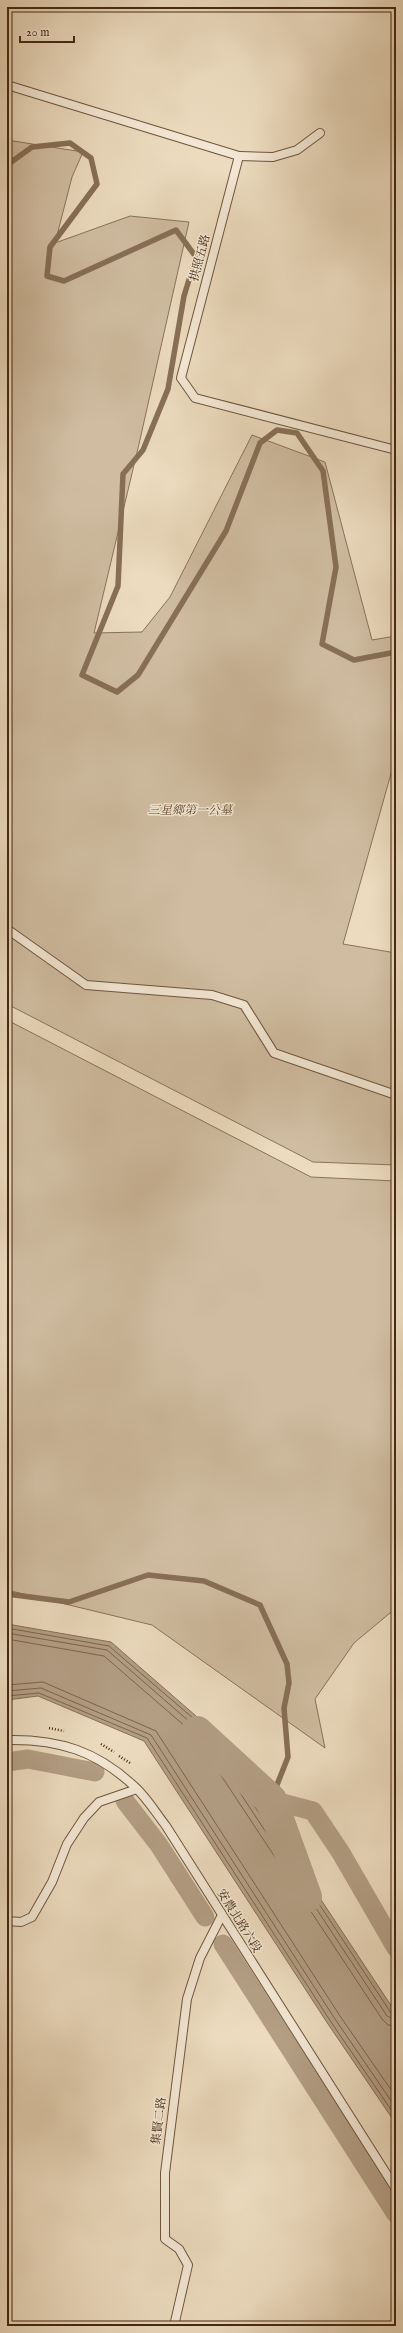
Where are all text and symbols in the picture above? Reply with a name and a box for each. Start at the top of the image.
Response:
scale bar [20,18,74,44]
text: 20 m [26,25,49,40]
street label: 拱照五路 [187,233,213,283]
park label: 三星鄉第一公墓 [148,803,234,818]
street label: 安農北路六段 [214,1886,264,1956]
street label: 集賢二路 [149,2096,169,2146]

